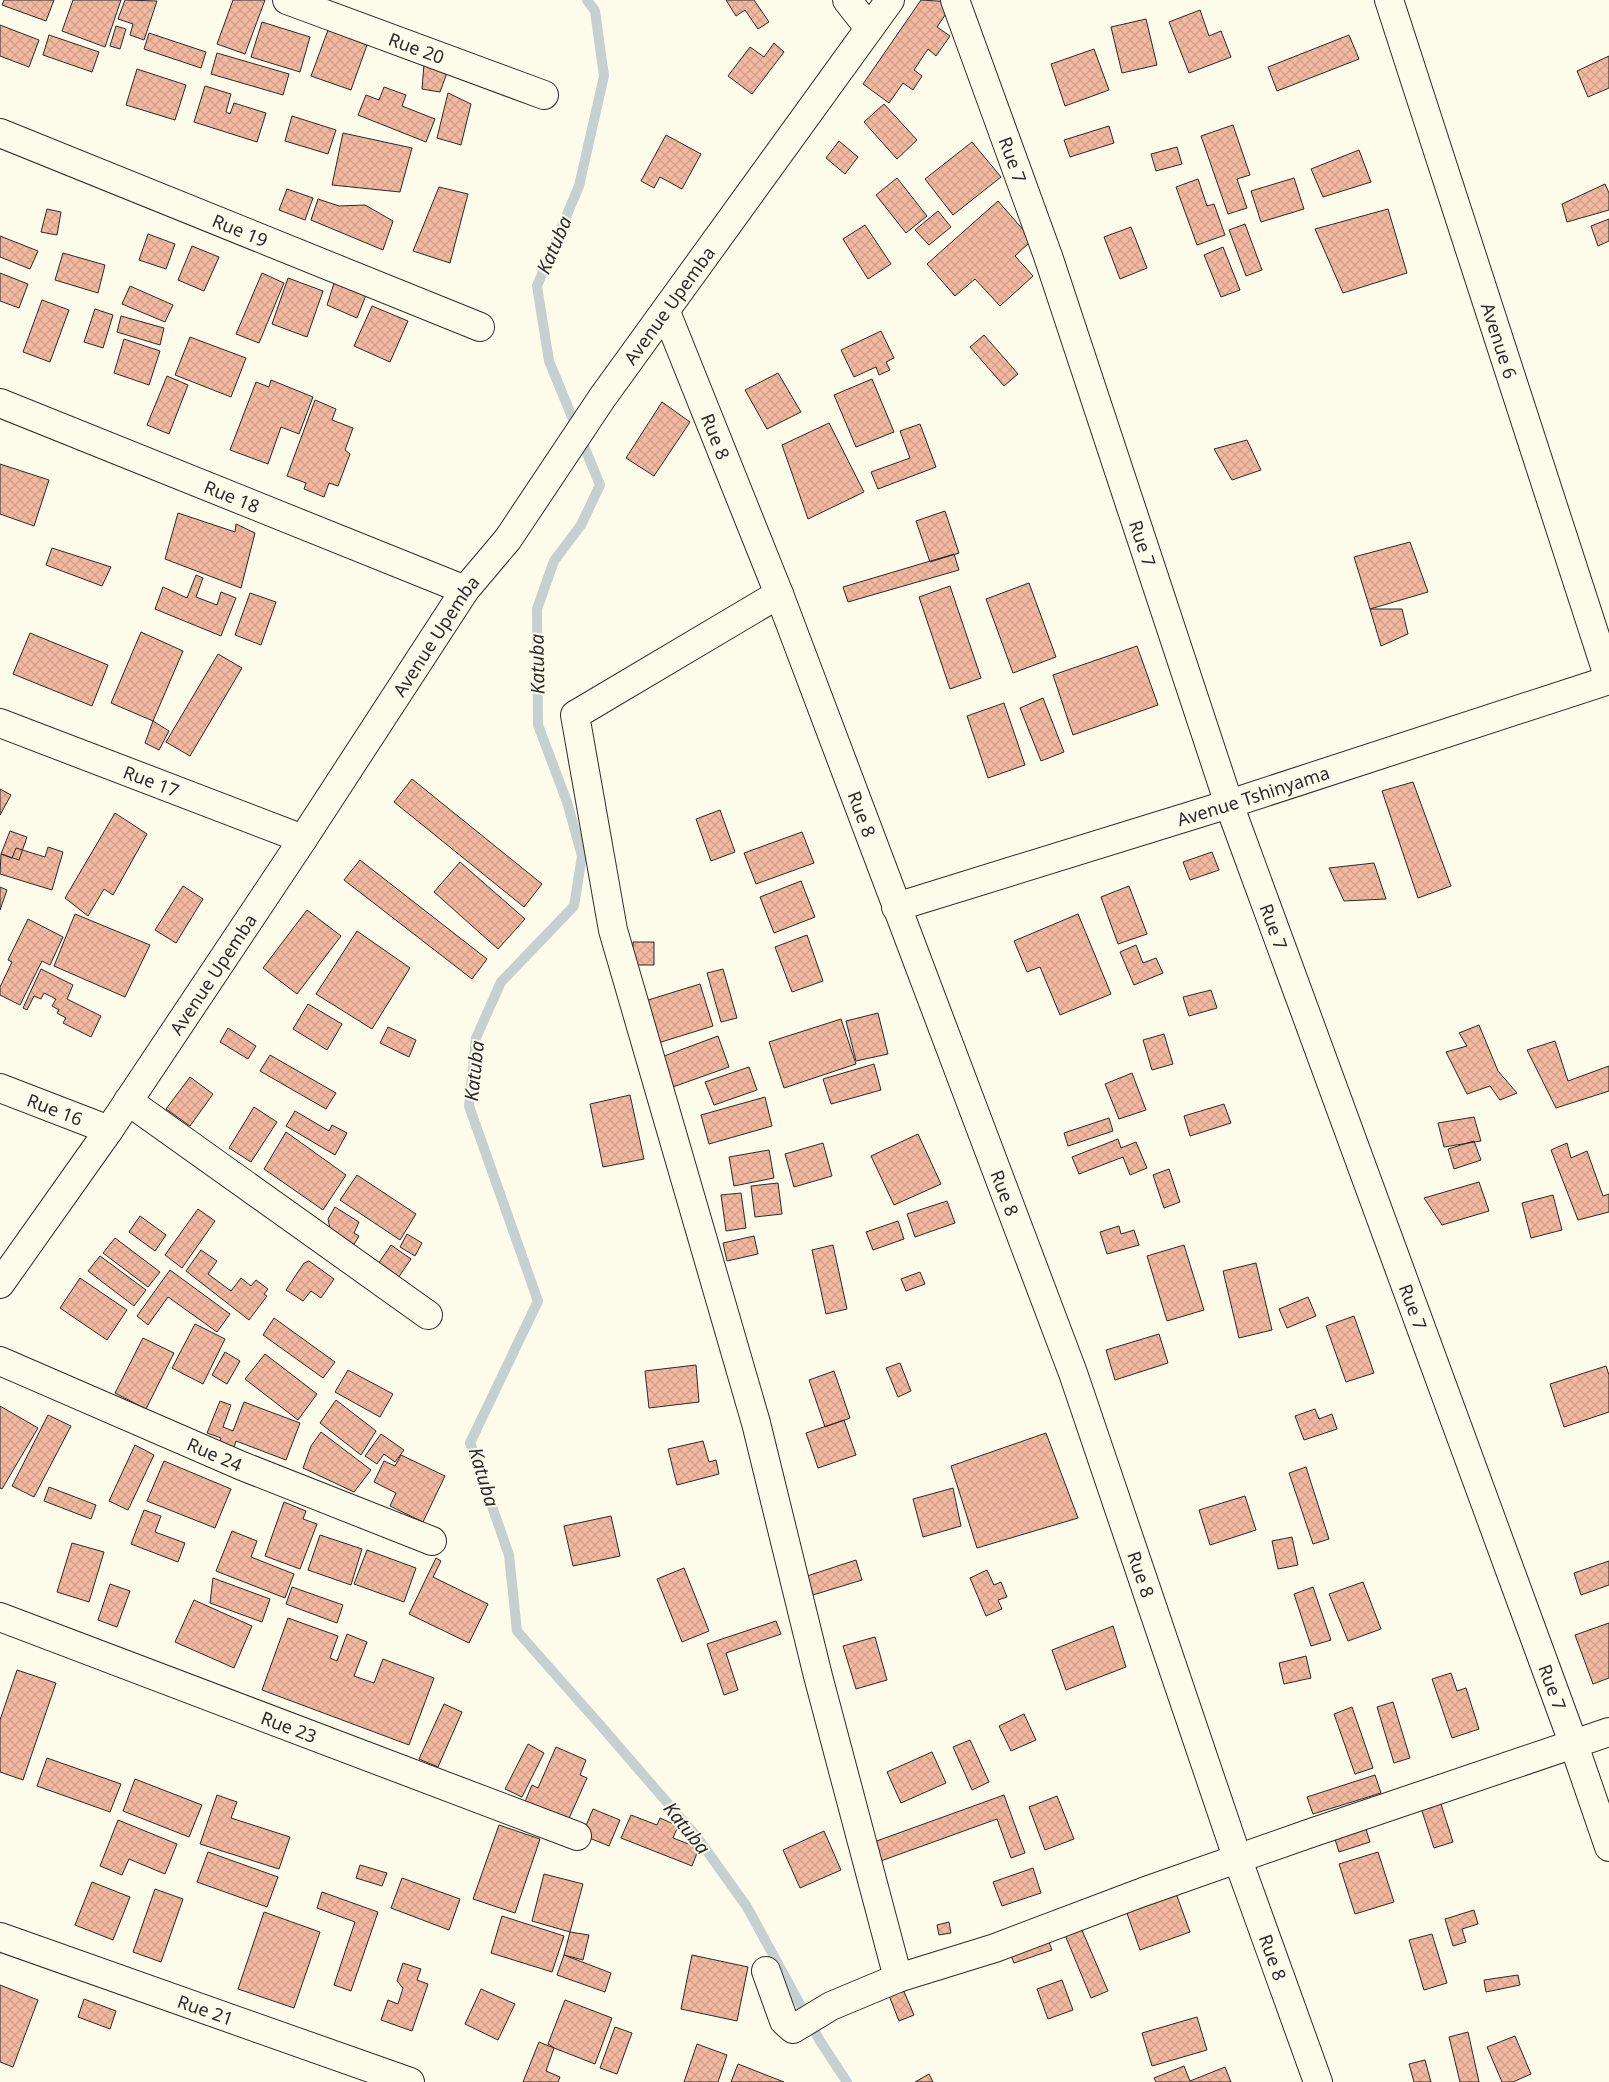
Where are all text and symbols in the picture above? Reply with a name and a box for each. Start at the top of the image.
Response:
street label: Rue 20 [385,27,448,69]
street label: Rue 7 [994,133,1032,186]
street label: Rue 19 [209,208,271,252]
water label: Katuba [530,212,578,278]
street label: Avenue Upemba [618,241,720,369]
street label: Avenue 6 [1476,300,1523,381]
street label: Rue 8 [696,410,736,463]
street label: Rue 18 [201,474,263,518]
street label: Rue 7 [1124,517,1162,570]
street label: Avenue Upemba [387,570,484,701]
water label: Katuba [523,633,551,695]
street label: Rue 17 [120,759,183,802]
street label: Avenue Tshinyama [1174,760,1332,831]
street label: Rue 8 [842,788,882,840]
street label: Rue 7 [1254,900,1293,953]
street label: Avenue Upemba [164,909,262,1039]
water label: Katuba [458,1039,490,1102]
street label: Rue 16 [24,1088,86,1131]
street label: Rue 8 [985,1167,1025,1219]
street label: Rue 7 [1394,1280,1433,1333]
street label: Rue 24 [183,1432,246,1477]
water label: Katuba [463,1444,505,1510]
street label: Rue 8 [1122,1548,1160,1601]
street label: Rue 7 [1533,1661,1572,1713]
street label: Rue 23 [258,1705,320,1748]
water label: Katuba [658,1796,716,1860]
street label: Rue 8 [1254,1931,1292,1984]
street label: Rue 21 [174,1989,237,2031]

